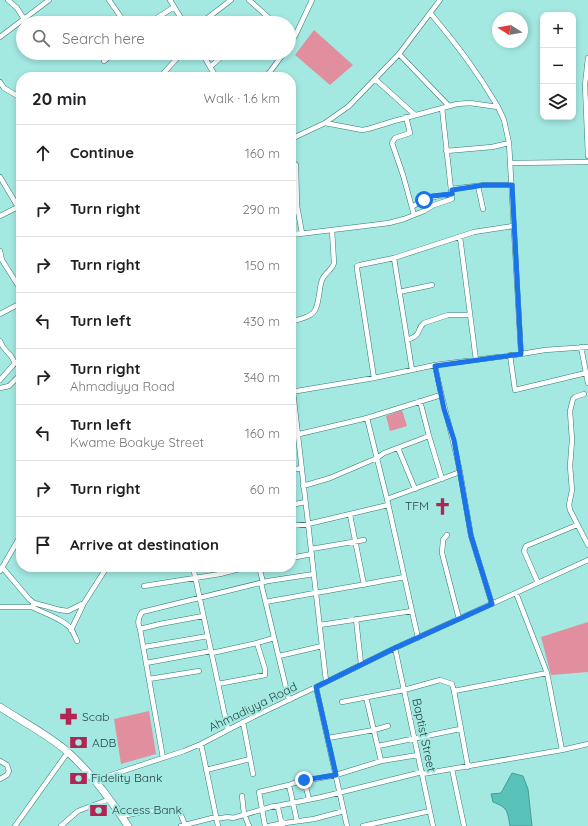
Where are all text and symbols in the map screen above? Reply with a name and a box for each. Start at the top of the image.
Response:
north arrow [492,12,528,48]
map controls [540,12,576,120]
button: + [540,12,576,48]
search box [16,16,296,60]
icon: search [30,27,52,49]
text: Search here [62,29,145,48]
button: − [540,48,576,84]
button: layers [540,84,576,120]
text: 20 min [32,88,87,109]
text: Walk · 1.6 km [204,90,280,106]
icon: ahead [32,142,54,164]
text: Continue [70,143,134,162]
text: 160 m [245,145,280,161]
route start [415,191,433,209]
icon: right [32,198,54,220]
text: Turn right [70,199,141,218]
text: 290 m [242,201,280,217]
icon: right [32,254,54,276]
text: Turn right [70,255,141,274]
text: 150 m [245,257,280,273]
icon: left [32,310,54,332]
text: Turn left [70,311,132,330]
text: 430 m [243,313,280,329]
text: Turn right [70,359,141,378]
icon: right [32,366,54,388]
text: 340 m [243,369,280,385]
text: Ahmadiyya Road [70,378,175,394]
text: Turn left [70,415,132,434]
icon: left [32,422,54,444]
text: 160 m [245,425,280,441]
text: Kwame Boakye Street [70,434,204,450]
icon: right [32,478,54,500]
text: Turn right [70,479,141,498]
text: 60 m [250,481,280,497]
church icon: TFM [432,496,452,516]
place label: TFM [405,498,429,513]
icon: arrive [32,534,54,556]
text: Arrive at destination [70,535,219,554]
street label: Ahmadiyya Road [206,679,299,734]
street label: Baptist Street [409,697,440,773]
pharmacy icon: Scab [59,707,79,727]
place label: Scab [82,709,110,724]
bank icon: ADB [69,733,89,753]
place label: ADB [92,735,116,750]
bank icon: Fidelity Bank [68,768,88,788]
place label: Fidelity Bank [91,770,162,785]
route end [295,771,313,789]
bank icon: Access Bank [89,800,109,820]
place label: Access Bank [112,802,182,817]

